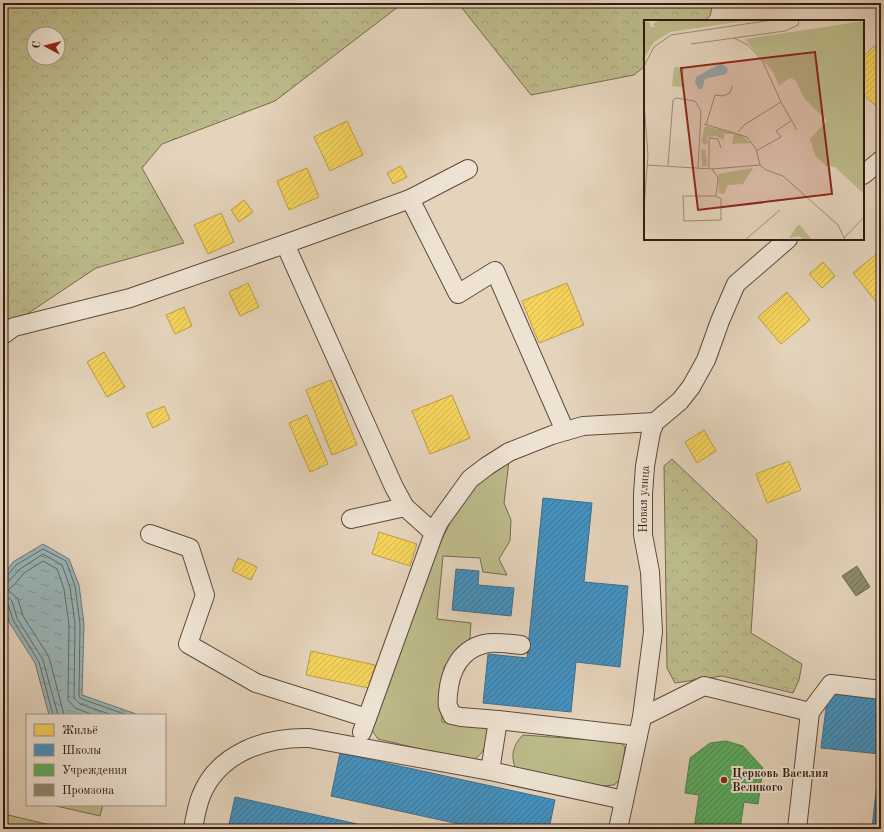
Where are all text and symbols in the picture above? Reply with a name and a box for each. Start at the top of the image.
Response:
inset map [644,20,864,240]
north arrow [26,26,66,66]
text: С [32,41,43,49]
street label: Новая улица [638,465,652,533]
legend [26,714,166,806]
text: Жильё [62,725,98,737]
text: Школы [62,745,101,757]
text: Учреждения [62,765,127,777]
place label: Церковь Василия Великого [732,768,828,794]
marker: Церковь Василия Великого [719,775,729,785]
text: Промзона [62,785,114,797]

